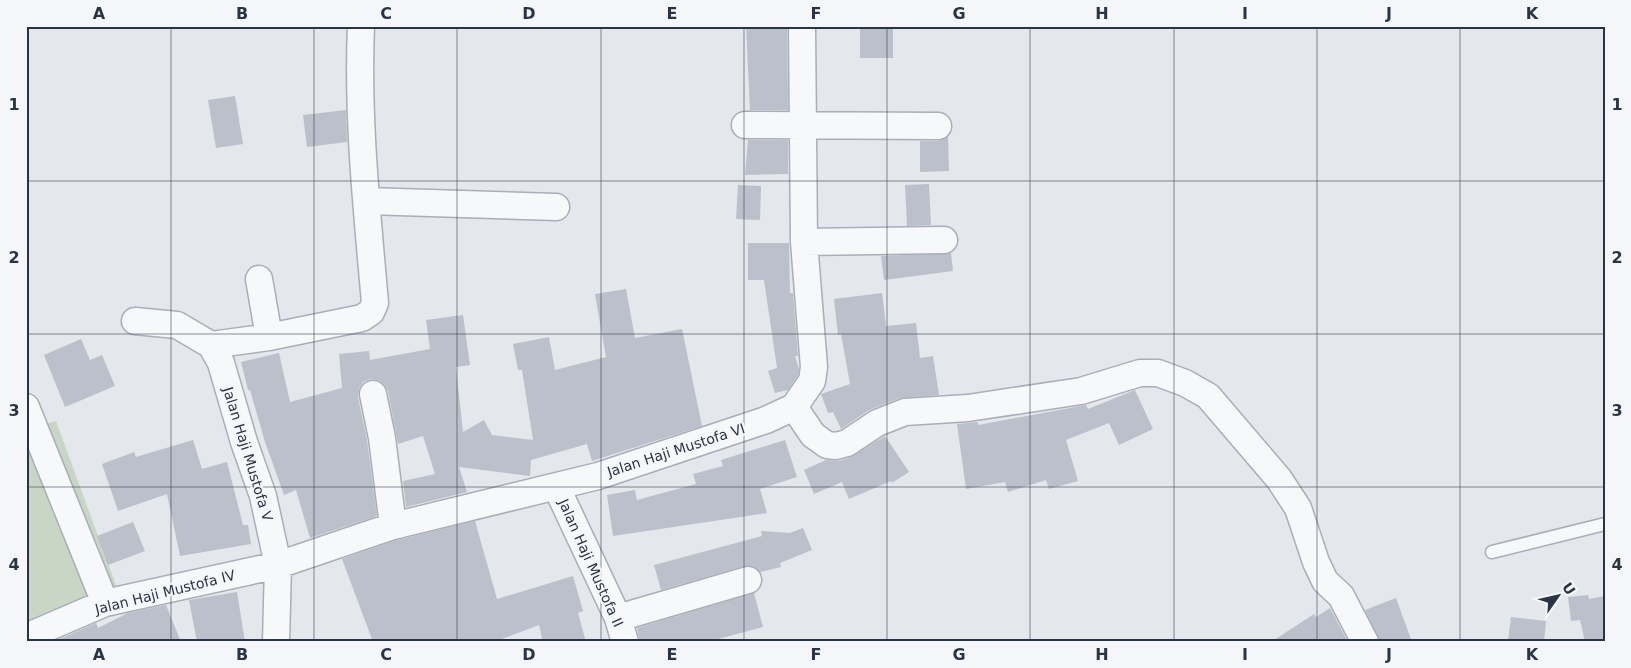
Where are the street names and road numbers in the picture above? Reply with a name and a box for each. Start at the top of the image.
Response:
street label: Jalan Haji Mustofa V [220,384,276,524]
street label: Jalan Haji Mustofa VI [604,420,747,480]
street label: Jalan Haji Mustofa II [555,496,626,629]
street label: Jalan Haji Mustofa IV [92,567,237,617]

